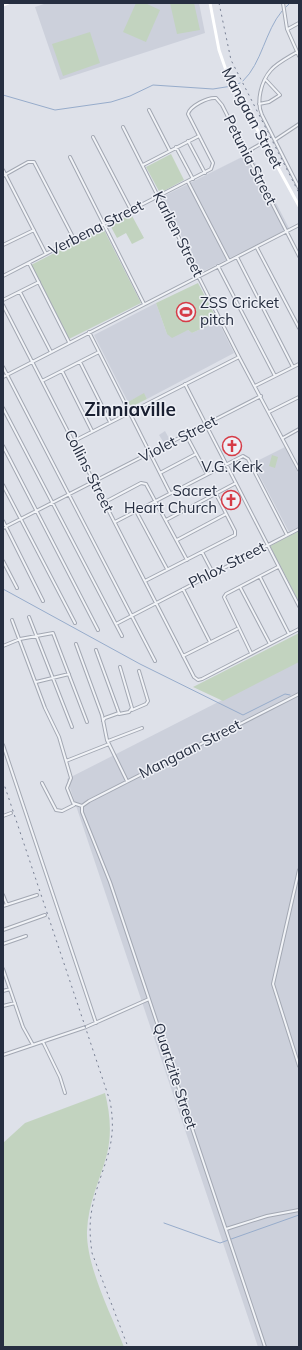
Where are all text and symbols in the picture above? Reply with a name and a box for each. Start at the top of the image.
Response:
street label: Mangaan Street [218,64,287,172]
street label: Petunia Street [220,112,281,208]
street label: Karlien Street [149,188,208,280]
street label: Verbena Street [45,196,146,260]
place label: ZSS Cricket pitch [200,293,279,329]
sports icon: ZSS Cricket pitch [175,301,197,323]
district label: Zinniaville [84,397,176,421]
street label: Violet Street [136,411,220,466]
street label: Collins Street [60,426,118,515]
church icon: V.G. Kerk [221,435,243,457]
place label: V.G. Kerk [201,457,263,476]
place label: Sacret Heart Church [124,481,217,517]
church icon: Sacret Heart Church [220,489,242,511]
street label: Phlox Street [185,537,268,592]
street label: Mangaan Street [136,715,244,782]
street label: Quartzite Street [149,1020,202,1131]

